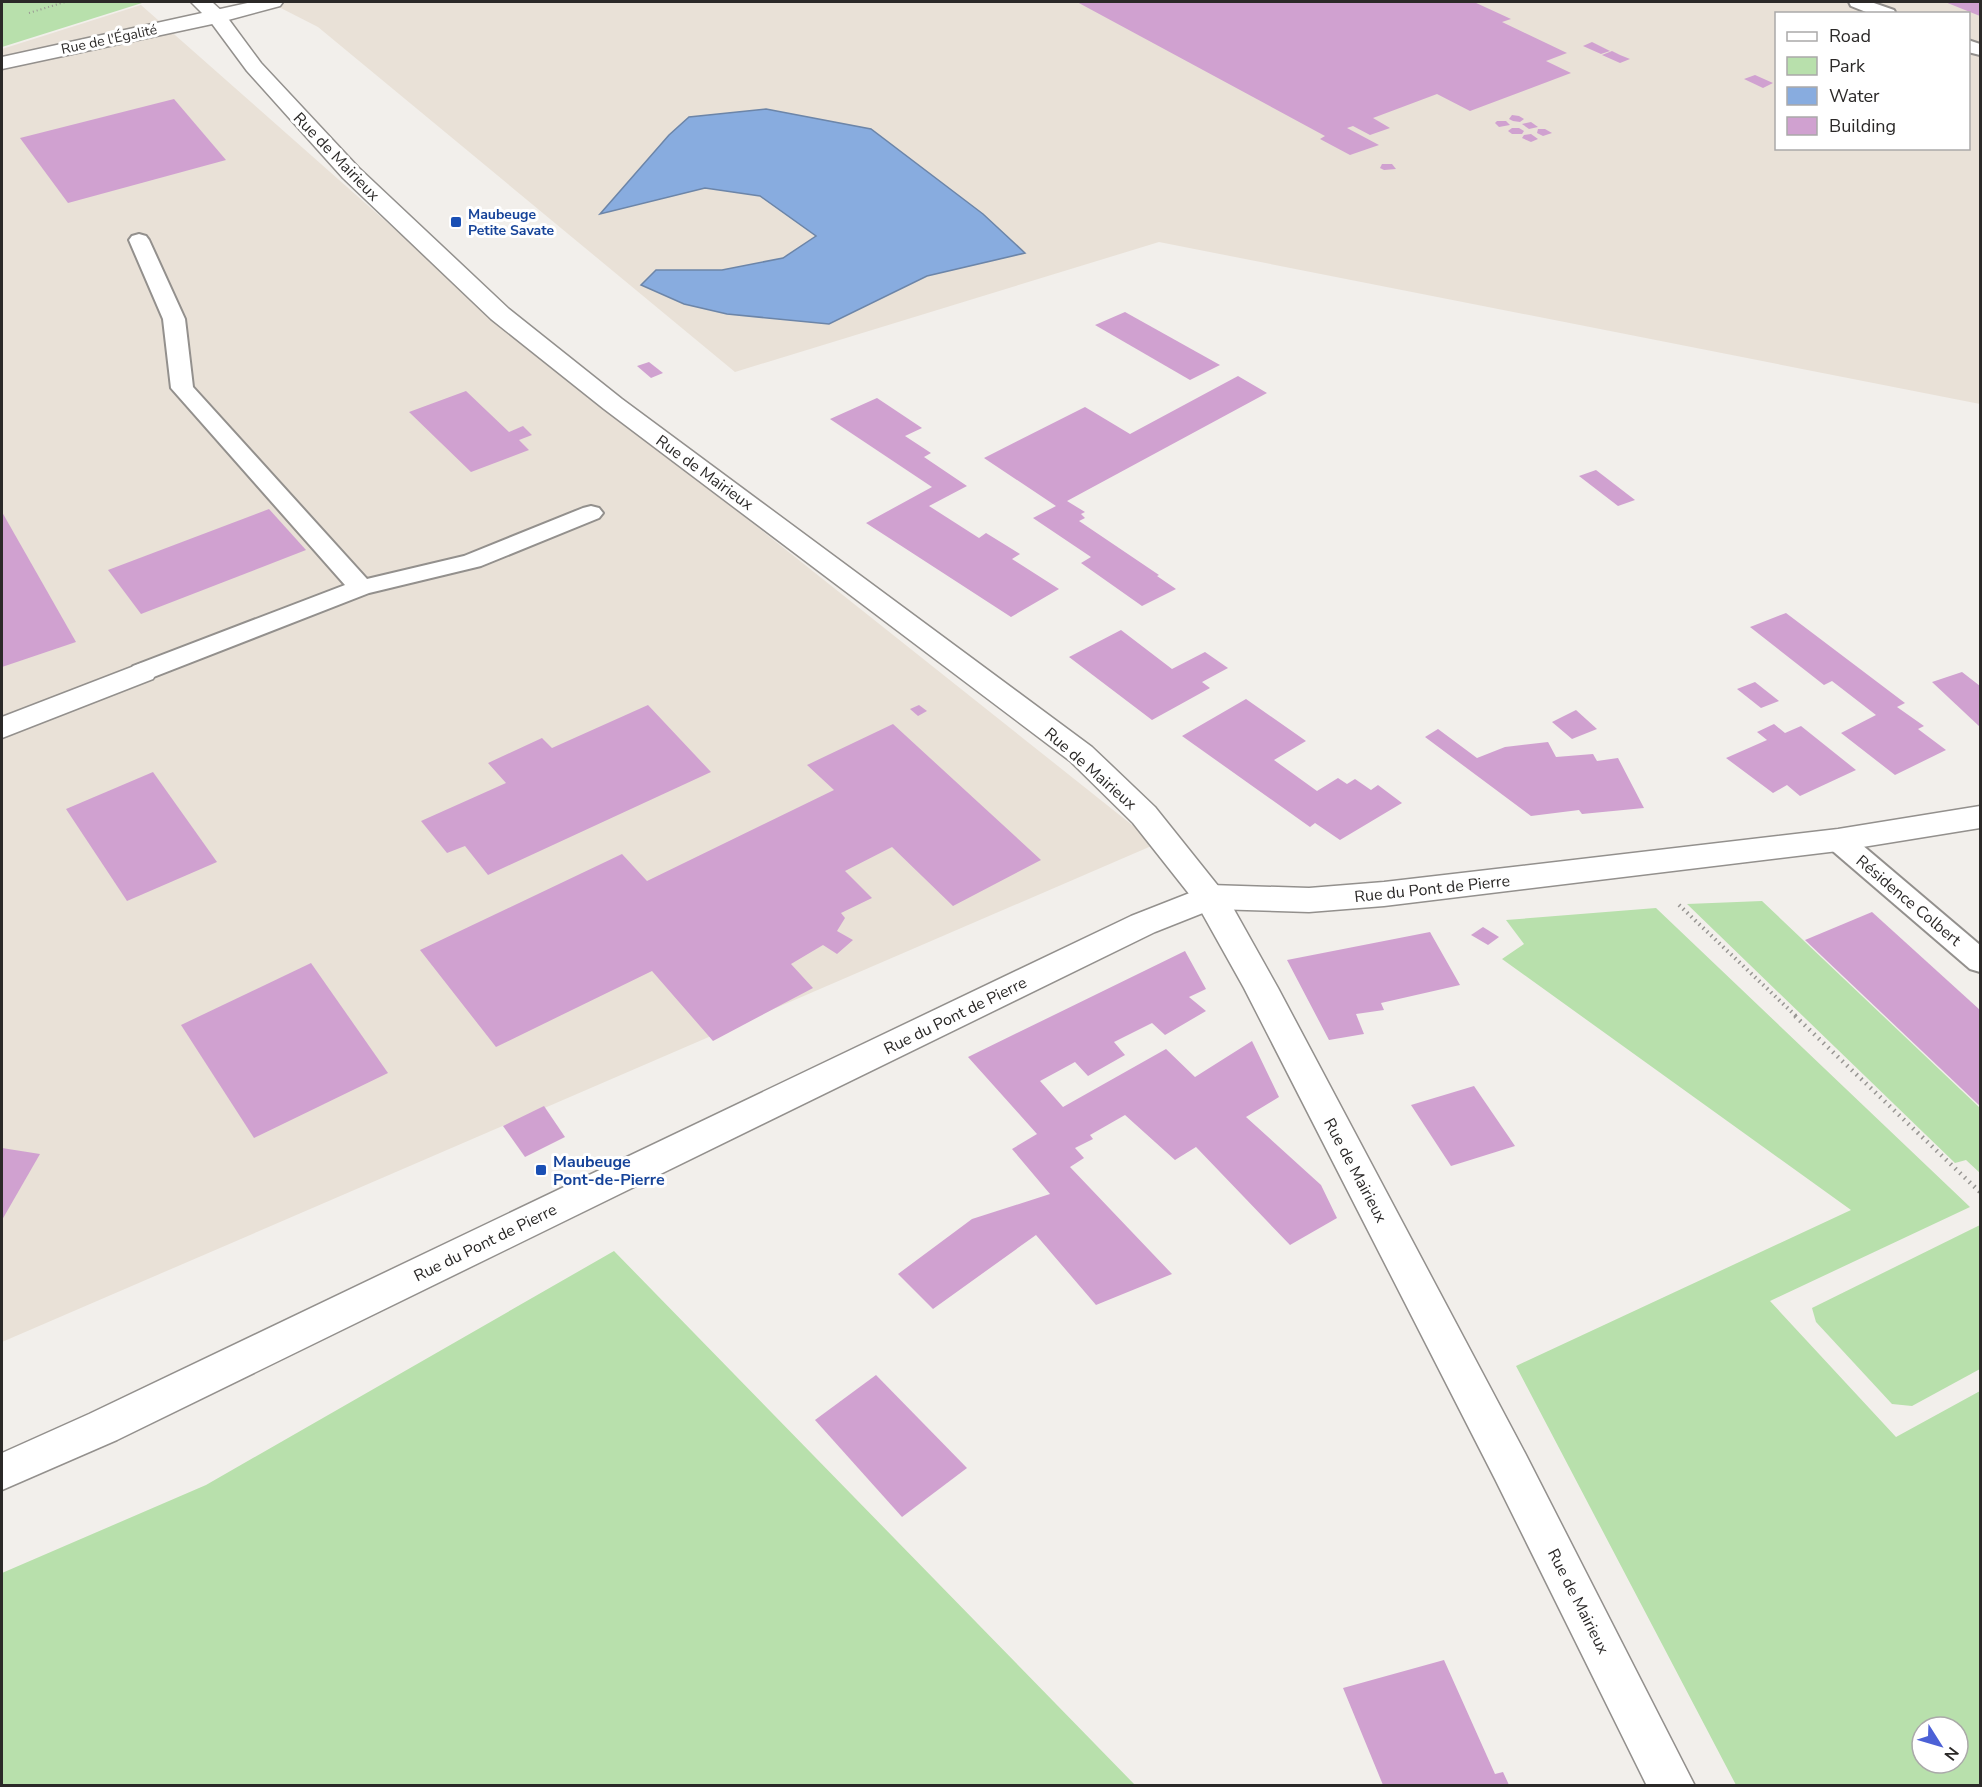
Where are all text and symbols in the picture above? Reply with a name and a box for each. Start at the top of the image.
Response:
legend [1775,12,1970,150]
street label: Rue de l'Égalité [59,20,159,59]
text: Road [1829,24,1871,48]
text: Park [1829,54,1866,78]
text: Water [1829,84,1880,108]
street label: Rue de Mairieux [288,108,385,206]
text: Building [1829,114,1896,138]
place label: Maubeuge Petite Savate [468,205,555,240]
marker: Maubeuge Petite Savate [449,215,463,229]
street label: Rue de Mairieux [651,430,758,516]
street label: Rue de Mairieux [1040,723,1142,815]
street label: Résidence Colbert [1851,850,1966,951]
street label: Rue du Pont de Pierre [1353,870,1511,908]
street label: Rue du Pont de Pierre [880,972,1031,1060]
street label: Rue de Mairieux [1318,1114,1392,1227]
place label: Maubeuge Pont-de-Pierre [553,1151,665,1191]
marker: Maubeuge Pont-de-Pierre [534,1163,548,1177]
street label: Rue du Pont de Pierre [410,1199,561,1287]
street label: Rue de Mairieux [1542,1545,1614,1658]
north arrow [1910,1715,1970,1775]
text: N [1939,1742,1964,1765]

